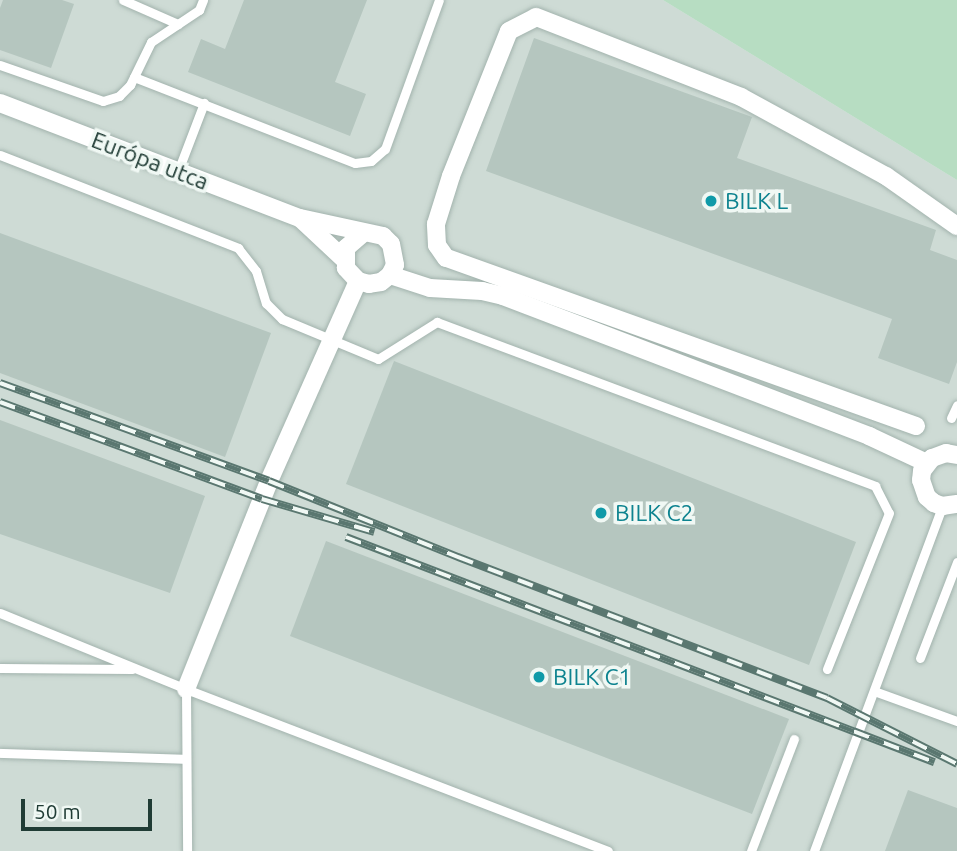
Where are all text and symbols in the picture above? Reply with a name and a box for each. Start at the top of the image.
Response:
street label: Európa utca [88,126,212,196]
place label: BILK L [725,187,788,215]
marker: BILK L [703,193,719,209]
place label: BILK C2 [615,499,694,527]
marker: BILK C2 [593,505,609,521]
place label: BILK C1 [553,663,632,691]
marker: BILK C1 [531,669,547,685]
scale bar [24,784,156,828]
text: 50 m [34,799,81,823]

